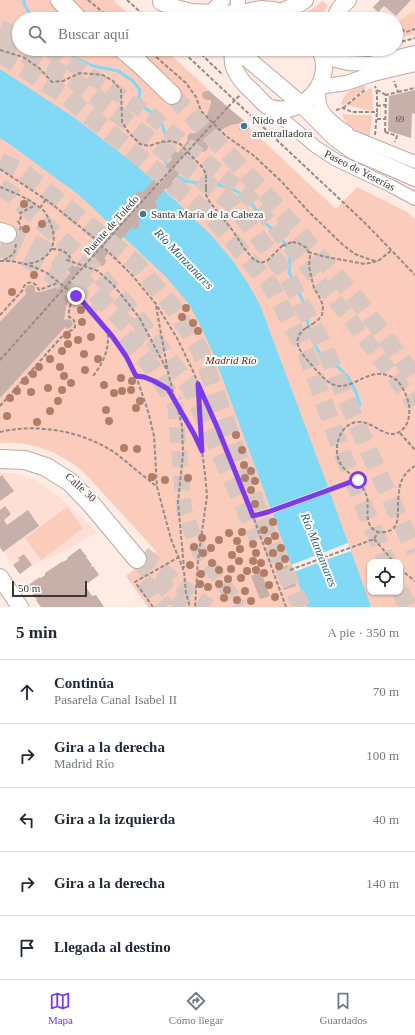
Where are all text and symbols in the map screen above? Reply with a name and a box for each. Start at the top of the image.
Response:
search box [12,12,403,56]
icon: search [26,23,48,45]
text: Buscar aquí [58,26,129,42]
place label: Nido de ametralladora [252,114,313,139]
house number: 69 [396,114,405,124]
marker: Nido de ametralladora [239,121,249,131]
street label: Paseo de Yeserías [323,147,397,193]
street label: Puente de Toledo [81,192,141,257]
place label: Santa María de la Cabeza [151,208,264,220]
marker: Santa María de la Cabeza [138,209,148,219]
water label: Río Manzanares [151,225,217,292]
route end [67,287,85,305]
park label: Madrid Río [204,354,257,366]
street label: Calle 30 [63,470,99,504]
route start [349,471,367,489]
water label: Río Manzanares [297,510,340,589]
map controls [367,559,403,595]
button: locate [367,559,403,595]
scale bar [12,579,87,598]
text: 50 m [18,582,40,594]
text: 5 min [16,623,57,642]
text: A pie · 350 m [328,625,399,640]
text: Continúa [54,675,114,691]
icon: ahead [16,681,38,703]
text: 70 m [373,684,399,699]
text: Pasarela Canal Isabel II [54,692,177,707]
text: Gira a la derecha [54,739,165,755]
icon: right [16,745,38,767]
text: 100 m [366,748,399,763]
text: Madrid Río [54,756,114,771]
icon: left [16,809,38,831]
text: Gira a la izquierda [54,811,175,827]
text: 40 m [373,812,399,827]
icon: right [16,873,38,895]
text: Gira a la derecha [54,875,165,891]
text: 140 m [366,876,399,891]
icon: arrive [16,937,38,959]
text: Llegada al destino [54,939,171,955]
tab: Mapa [48,990,73,1026]
tab: Cómo llegar [169,990,224,1026]
tab: Guardados [319,990,367,1026]

